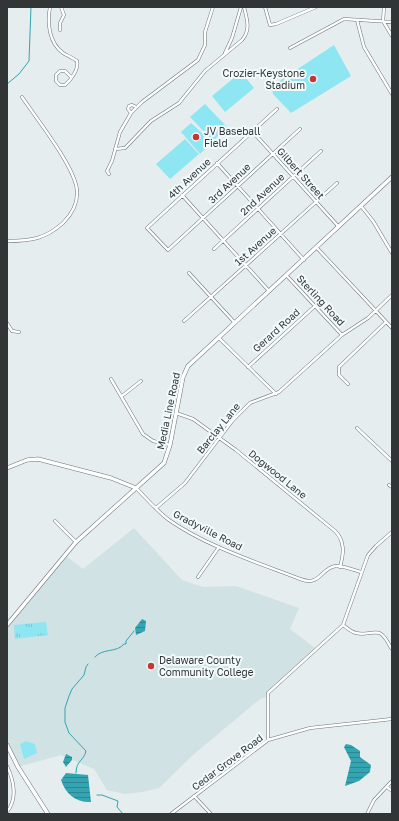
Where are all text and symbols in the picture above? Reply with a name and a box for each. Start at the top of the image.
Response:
place label: Crozier-Keystone Stadium [223,67,305,91]
marker: Crozier-Keystone Stadium [308,74,318,84]
place label: JV Baseball Field [204,125,260,149]
marker: JV Baseball Field [191,132,201,142]
street label: Gilbert Street [275,145,327,201]
street label: 4th Avenue [165,155,213,201]
street label: 3rd Avenue [205,160,253,206]
street label: 2nd Avenue [237,170,287,217]
street label: 1st Avenue [232,224,278,268]
street label: Sterling Road [294,272,348,328]
street label: Gerard Road [250,306,302,354]
street label: Media Line Road [154,371,182,451]
street label: Barclay Lane [194,400,242,456]
street label: Dogwood Lane [247,447,310,501]
street label: Gradyville Road [171,507,245,553]
place label: Delaware County Community College [159,654,254,678]
marker: Delaware County Community College [146,661,156,671]
street label: Cedar Grove Road [189,731,265,793]

